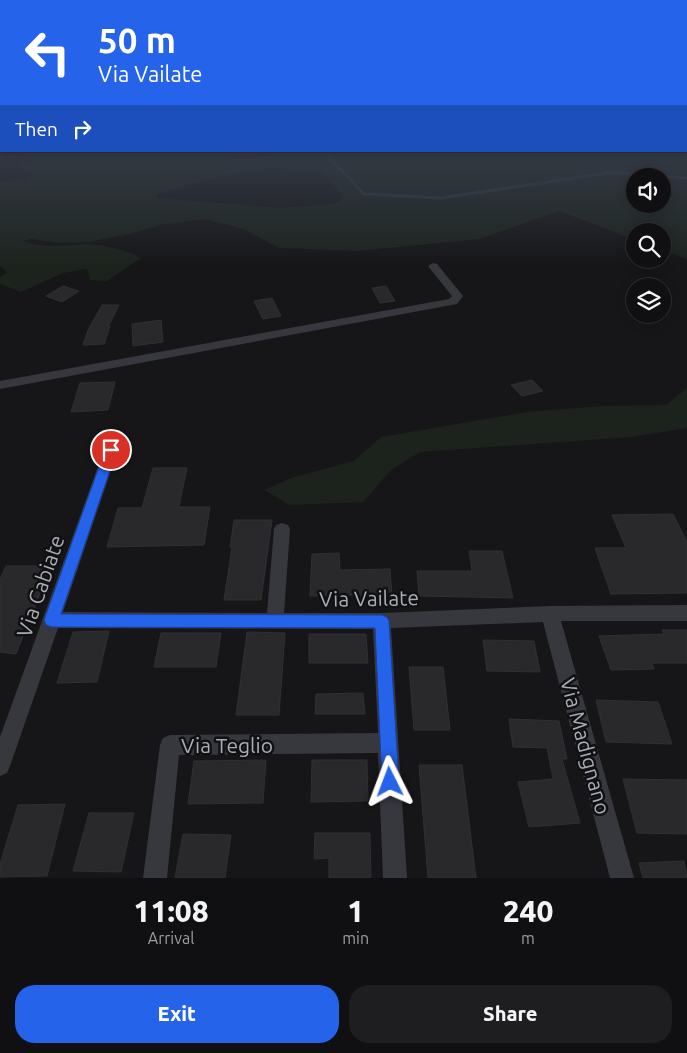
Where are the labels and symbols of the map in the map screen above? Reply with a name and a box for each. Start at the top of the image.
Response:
pin [90,429,132,471]
street label: Via Cabiate [11,532,69,640]
street label: Via Vailate [319,585,419,611]
street label: Via Madignano [556,675,616,817]
street label: Via Teglio [181,733,273,757]
position arrow [363,755,415,807]

